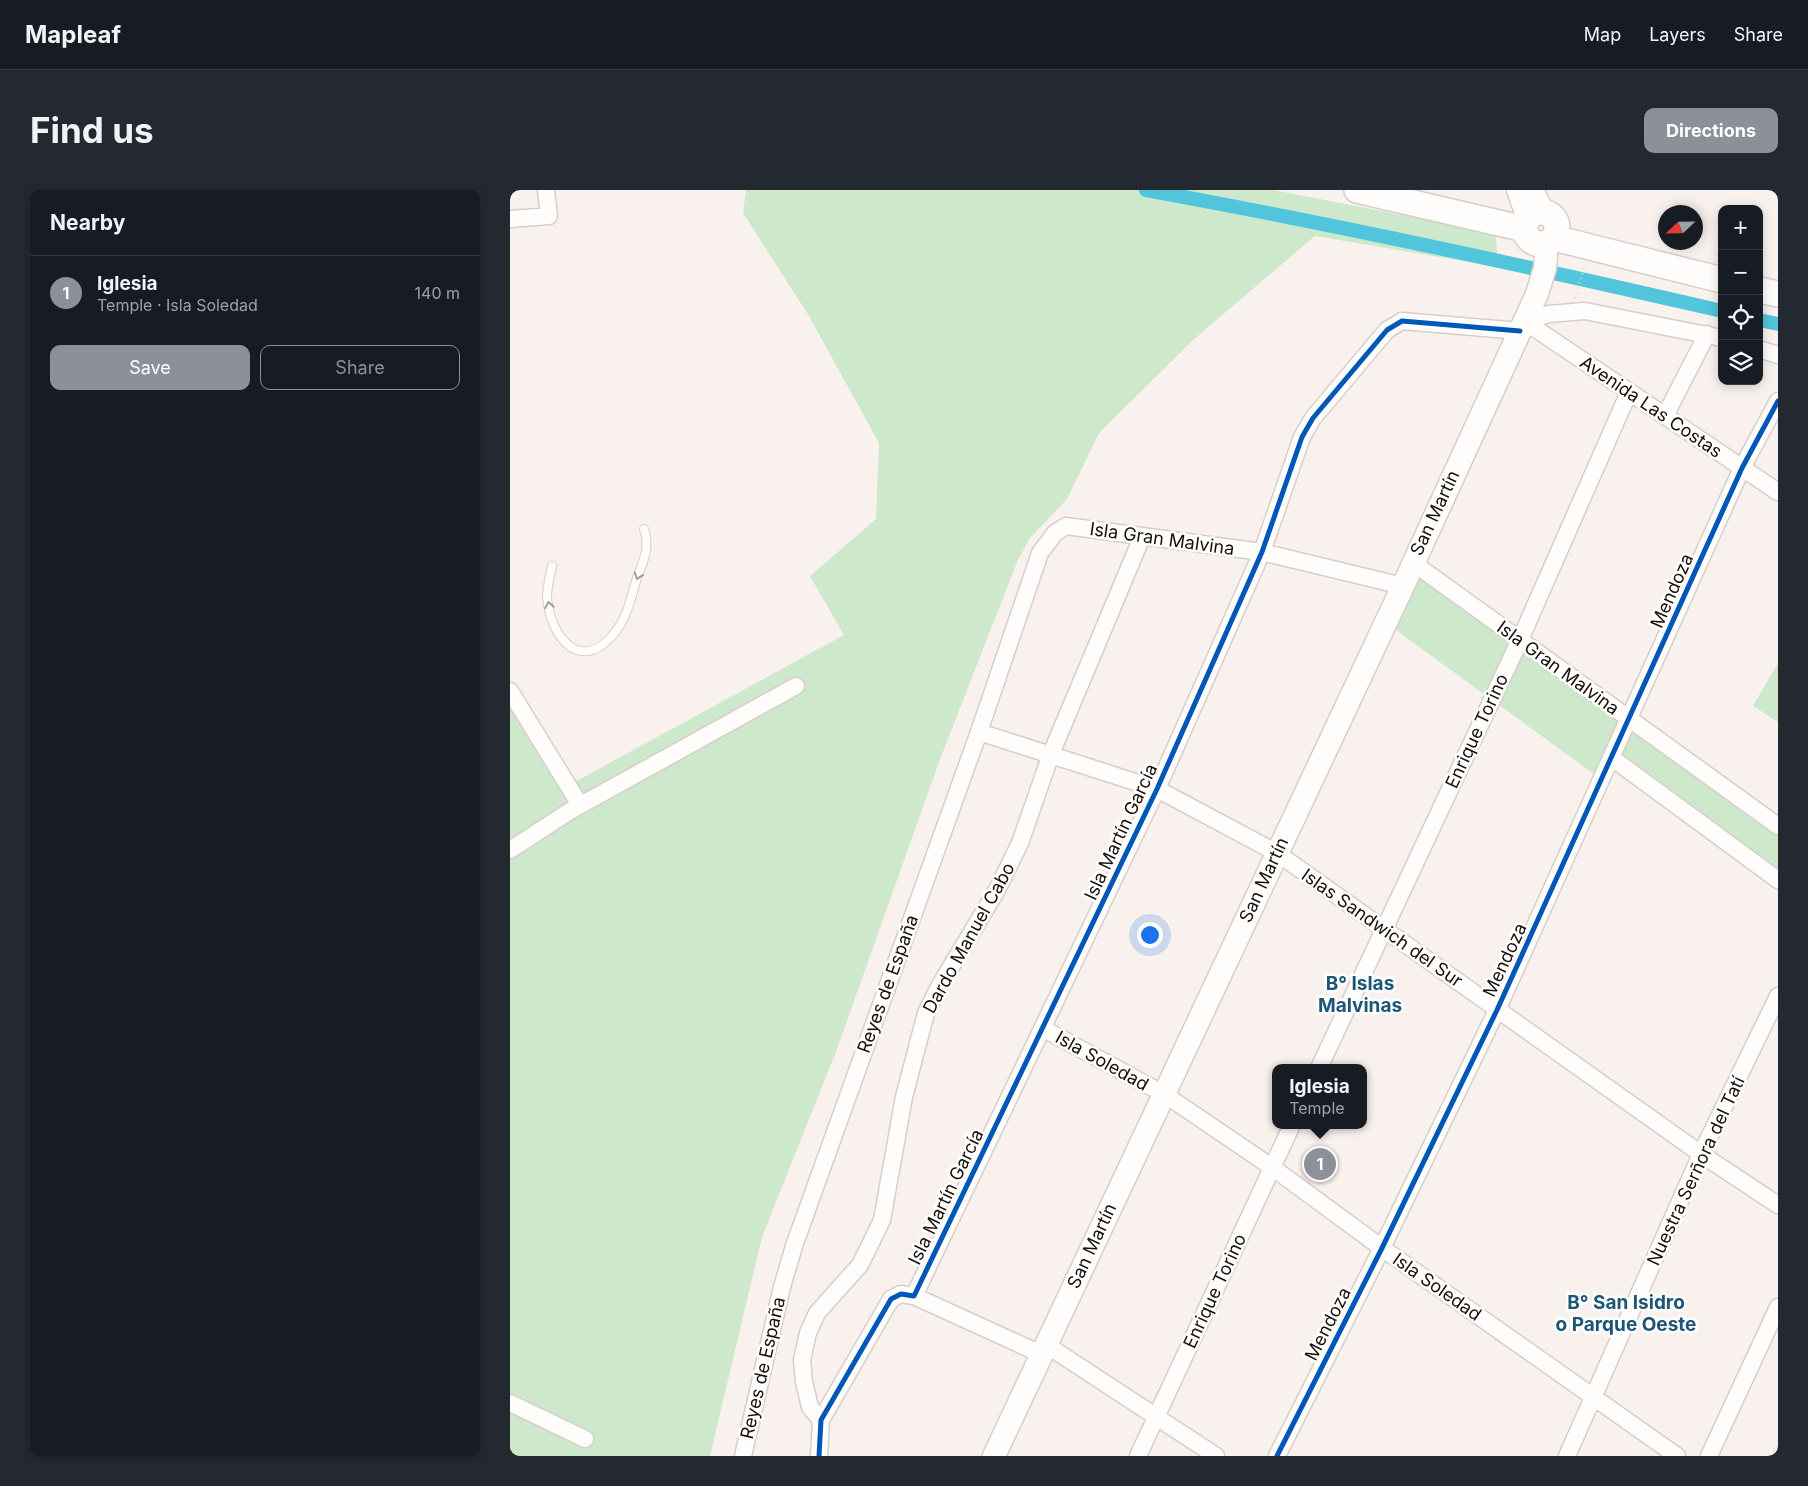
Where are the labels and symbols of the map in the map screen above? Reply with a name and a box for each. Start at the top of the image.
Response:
north arrow [1658,205,1703,250]
street label: Avenida Las Costas [1576,351,1726,462]
street label: San Martín [1406,467,1463,559]
street label: Isla Gran Malvina [1088,518,1236,559]
street label: Mendoza [1646,550,1697,631]
one-way arrow [634,572,644,580]
one-way arrow [544,601,554,610]
street label: Isla Gran Malvina [1493,616,1623,719]
street label: Enrique Torino [1441,670,1512,791]
street label: Isla Martín García [1080,760,1161,903]
street label: San Martín [1235,834,1292,926]
street label: Dardo Manuel Cabo [918,859,1019,1017]
street label: Islas Sandwich del Sur [1298,864,1467,991]
street label: Reyes de España [853,912,922,1056]
street label: Mendoza [1478,920,1531,1000]
your location [1137,922,1163,948]
district label: B° Islas Malvinas [1318,972,1402,1017]
street label: Isla Soledad [1052,1026,1152,1095]
street label: Nuestra Serñora del Tatí [1642,1072,1749,1269]
street label: Isla Martín García [904,1126,987,1268]
pin: 1 [1304,1145,1336,1183]
street label: San Martín [1063,1200,1120,1292]
street label: Enrique Torino [1179,1230,1250,1351]
street label: Isla Soledad [1389,1248,1486,1325]
street label: Mendoza [1300,1284,1355,1364]
district label: B° San Isidro o Parque Oeste [1556,1291,1696,1336]
street label: Reyes de España [736,1295,789,1441]

